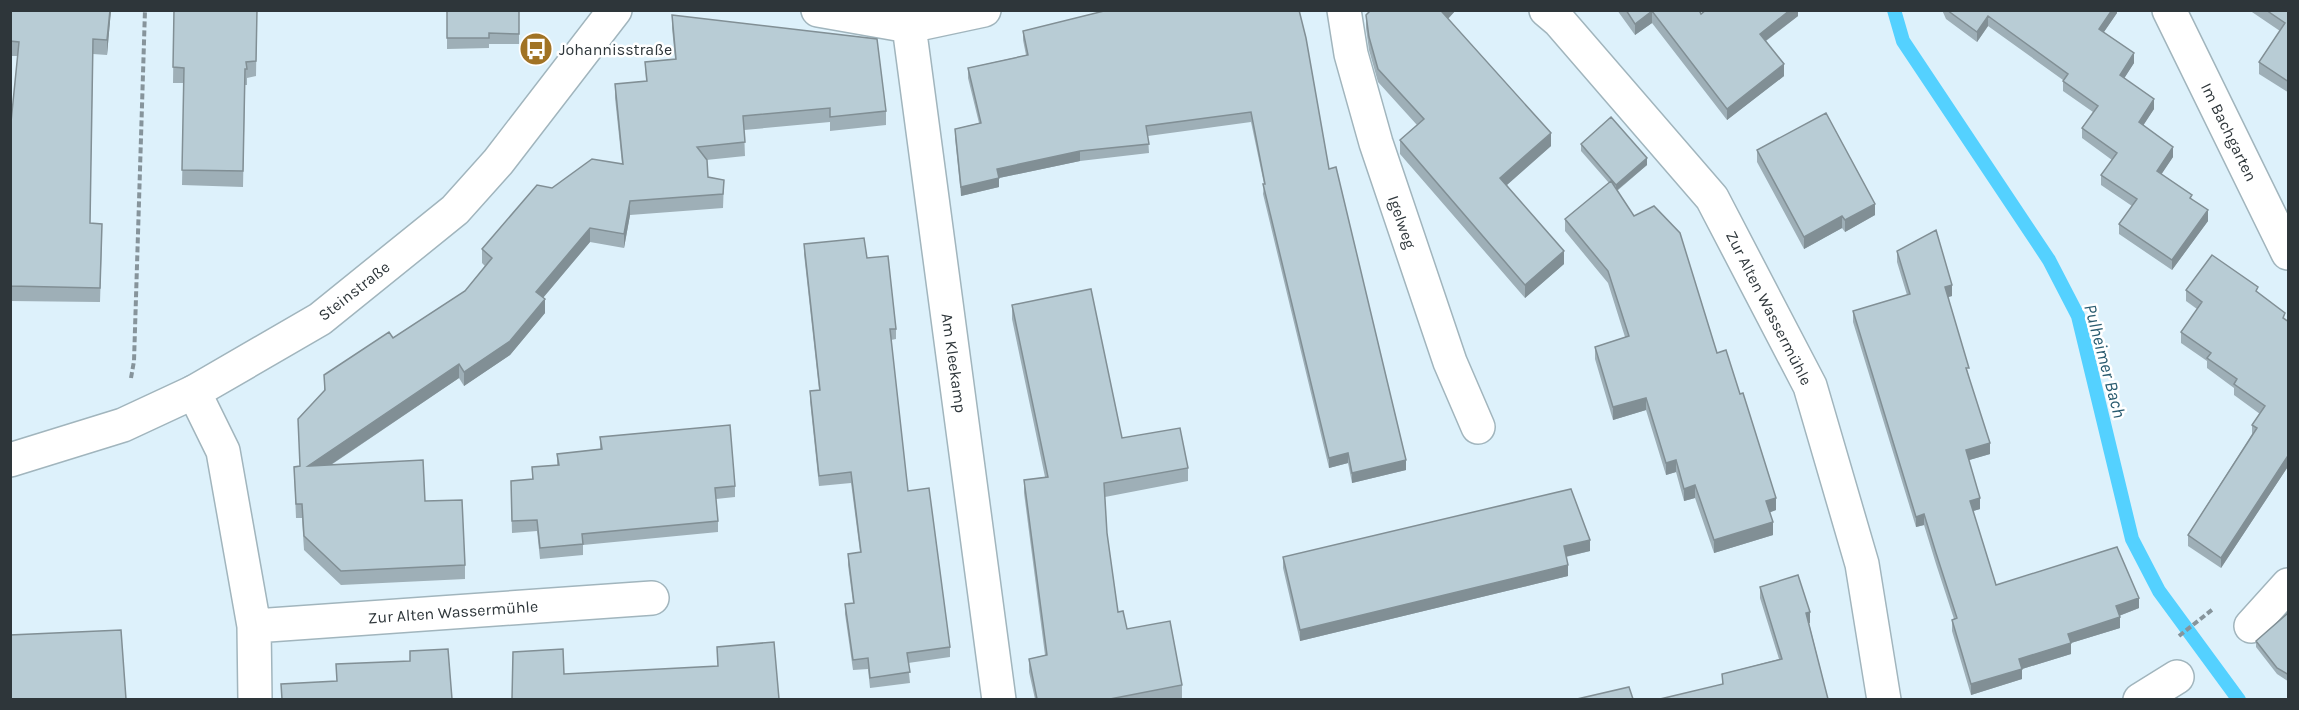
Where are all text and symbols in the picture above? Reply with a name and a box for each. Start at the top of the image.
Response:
bus stop icon: Johannisstraße [518,31,554,67]
place label: Johannisstraße [559,40,672,59]
street label: Im Bachgarten [2197,80,2261,184]
street label: Igelweg [1384,193,1420,251]
street label: Zur Alten Wassermühle [1722,228,1816,388]
street label: Steinstraße [315,257,393,325]
water label: Pulheimer Bach [2079,302,2131,420]
street label: Am Kleekamp [938,312,970,414]
street label: Zur Alten Wassermühle [367,597,539,627]

